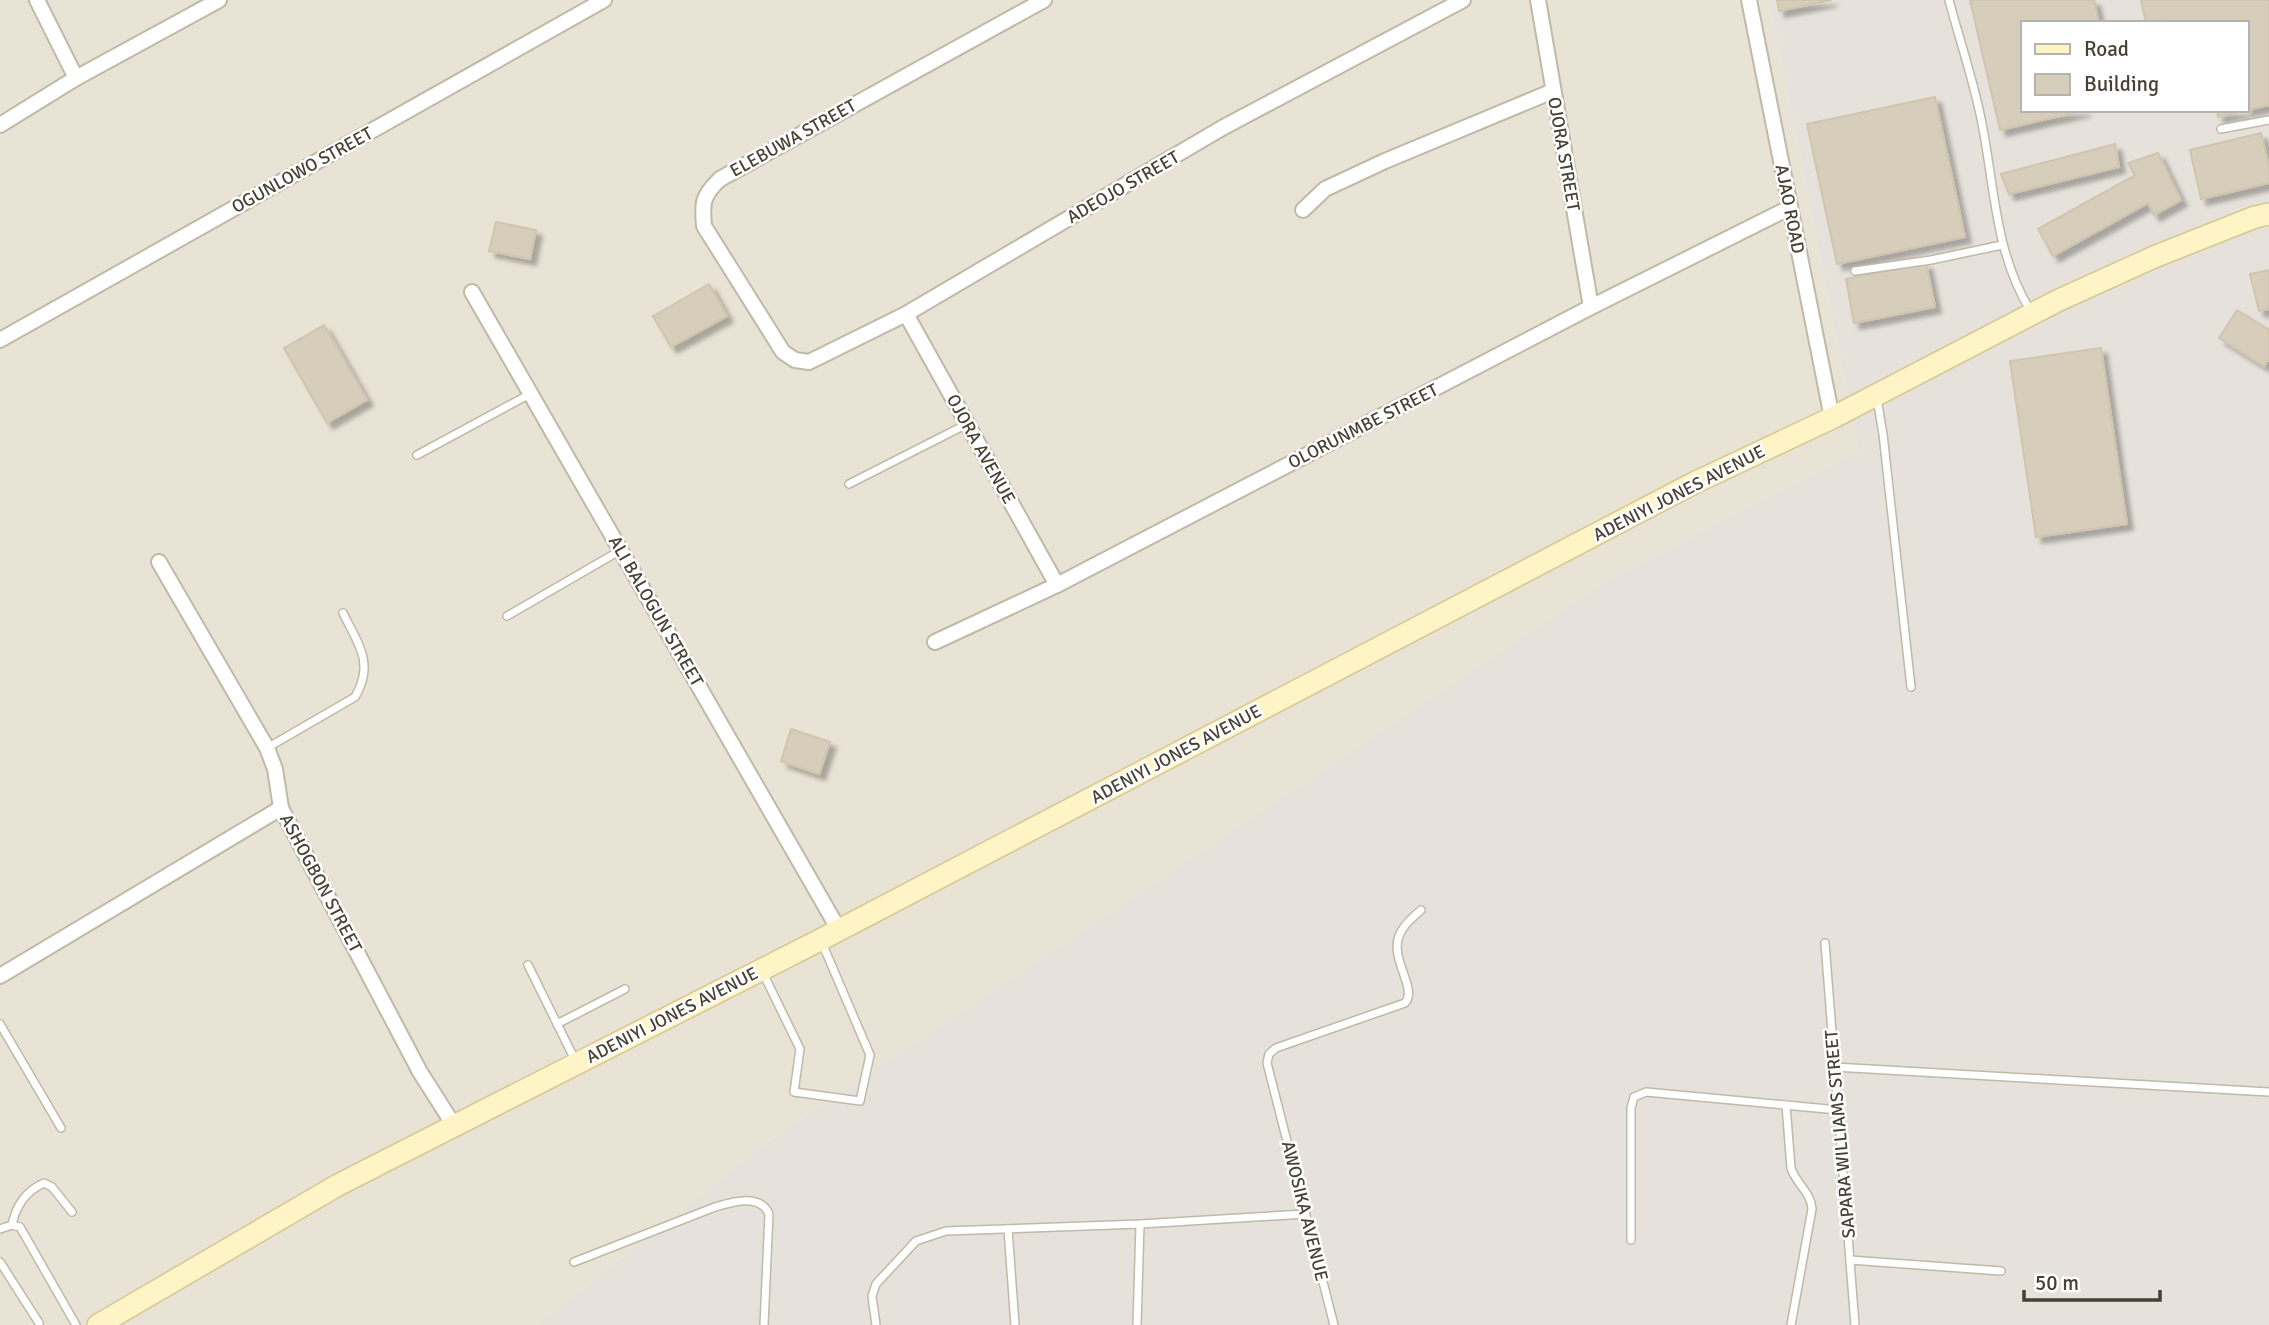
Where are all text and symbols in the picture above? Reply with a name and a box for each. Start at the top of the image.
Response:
legend [2021,21,2248,112]
text: Road [2084,36,2129,62]
text: Building [2084,71,2159,97]
street label: ELEBUWA STREET [726,94,860,182]
street label: OJORA STREET [1543,95,1585,213]
street label: OGUNLOWO STREET [228,122,376,218]
street label: ADEOJO STREET [1063,146,1183,228]
street label: AJAO ROAD [1771,162,1809,256]
street label: OLORUNMBE STREET [1284,379,1442,473]
street label: OJORA AVENUE [942,390,1020,508]
street label: ADENIYI JONES AVENUE [1589,440,1769,546]
street label: ALI BALOGUN STREET [604,532,708,690]
street label: ADENIYI JONES AVENUE [1087,700,1265,808]
street label: ASHOGBON STREET [275,810,367,956]
street label: ADENIYI JONES AVENUE [582,962,762,1068]
street label: SAPARA WILLIAMS STREET [1820,1029,1860,1239]
street label: AWOSIKA AVENUE [1277,1139,1333,1283]
scale bar [2024,1258,2160,1302]
text: 50 m [2035,1270,2079,1296]

